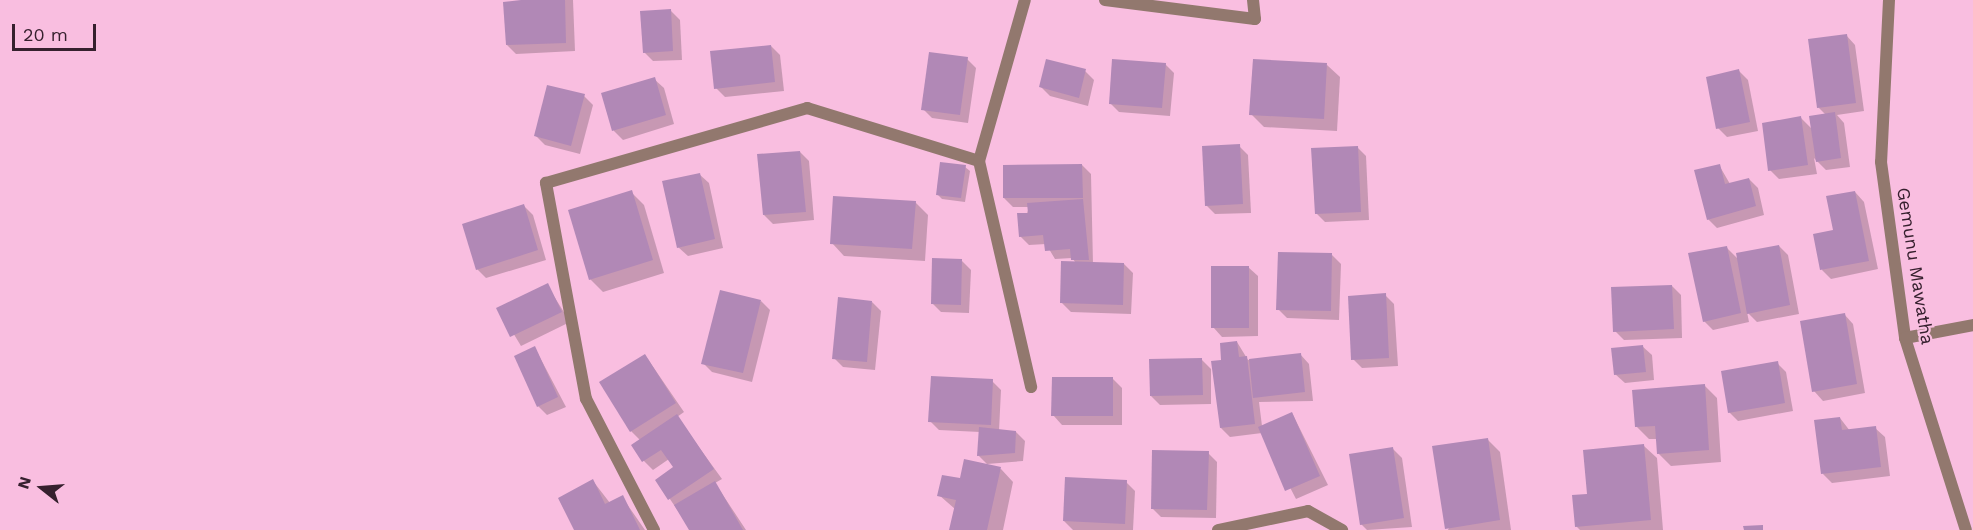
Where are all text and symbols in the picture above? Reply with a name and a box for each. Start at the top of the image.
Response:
scale bar [15,12,99,50]
text: 20 m [23,24,68,45]
street label: Gemunu Mawatha [1892,186,1938,346]
north arrow [12,458,72,518]
text: N [13,474,35,491]

